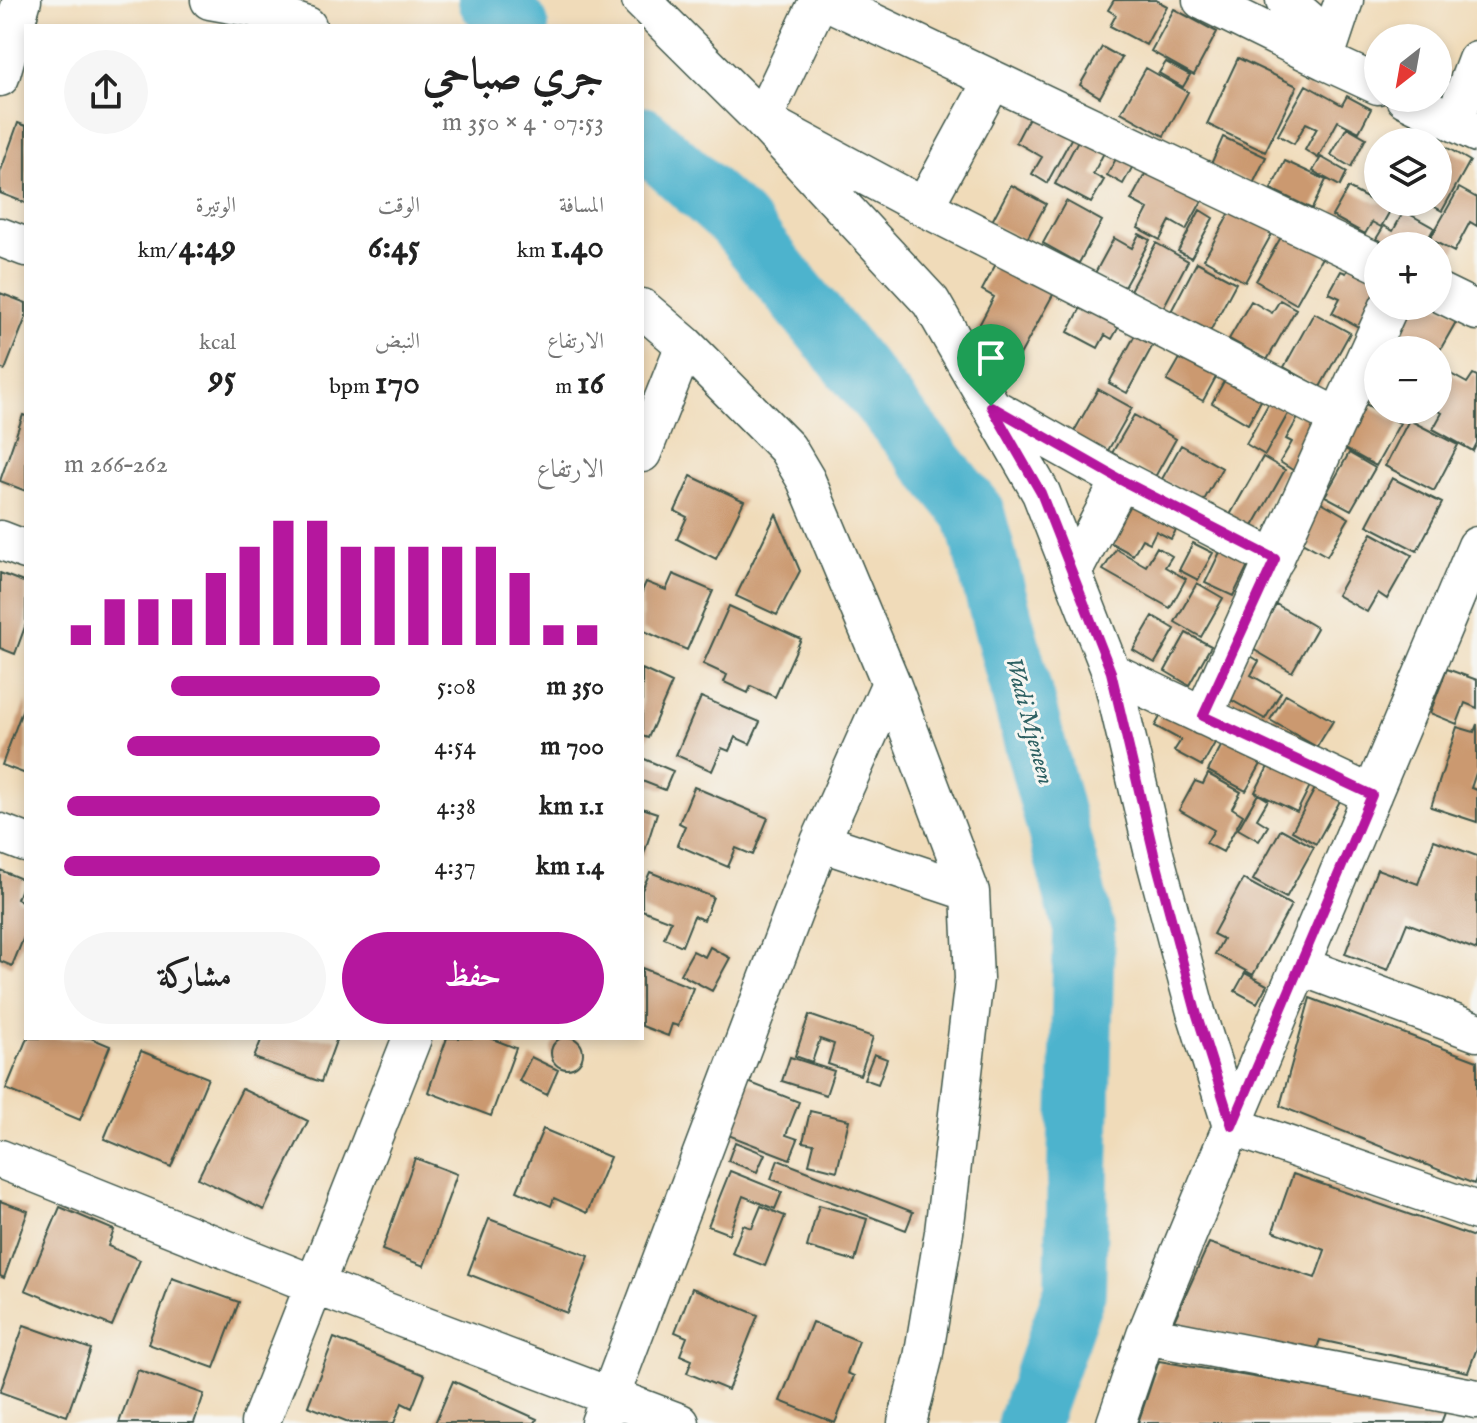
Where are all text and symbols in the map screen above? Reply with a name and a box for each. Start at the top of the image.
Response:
north arrow [1364,24,1452,112]
map controls [1364,24,1452,424]
text: جري صباحي [423,48,604,104]
button: share [64,50,148,134]
text: 07:53 · 4 × 350 m [442,106,604,139]
button: layers [1364,128,1452,216]
text: الوتيرة [195,192,236,220]
text: الوقت [378,192,420,220]
text: المسافة [559,192,604,220]
text: 4:49 [179,226,236,269]
text: 6:45 [368,226,420,269]
text: 1.40 [550,226,604,269]
button: + [1364,232,1452,320]
text: /km [138,237,179,265]
text: km [517,237,550,265]
pin [957,324,1025,406]
text: النبض [375,328,420,356]
text: الارتفاع [547,328,604,356]
text: kcal [199,329,236,357]
icon: arrive [969,336,1013,380]
button: − [1364,336,1452,424]
text: 95 [209,357,236,400]
text: 170 [375,362,420,405]
text: 16 [577,362,604,405]
text: bpm [329,373,375,401]
text: m [555,373,577,401]
text: 262–266 m [64,448,168,481]
text: الارتفاع [537,453,604,486]
water label: Wadi Mjeneen [997,654,1061,788]
text: 5:08 [437,670,476,703]
text: 350 m [546,670,604,703]
text: 4:54 [434,730,476,763]
text: 700 m [541,730,604,763]
text: 4:38 [436,790,476,823]
text: 1.1 km [539,790,604,823]
text: 4:37 [435,850,476,883]
text: 1.4 km [536,850,604,883]
button: مشاركة [64,932,326,1024]
button: حفظ [342,932,604,1024]

